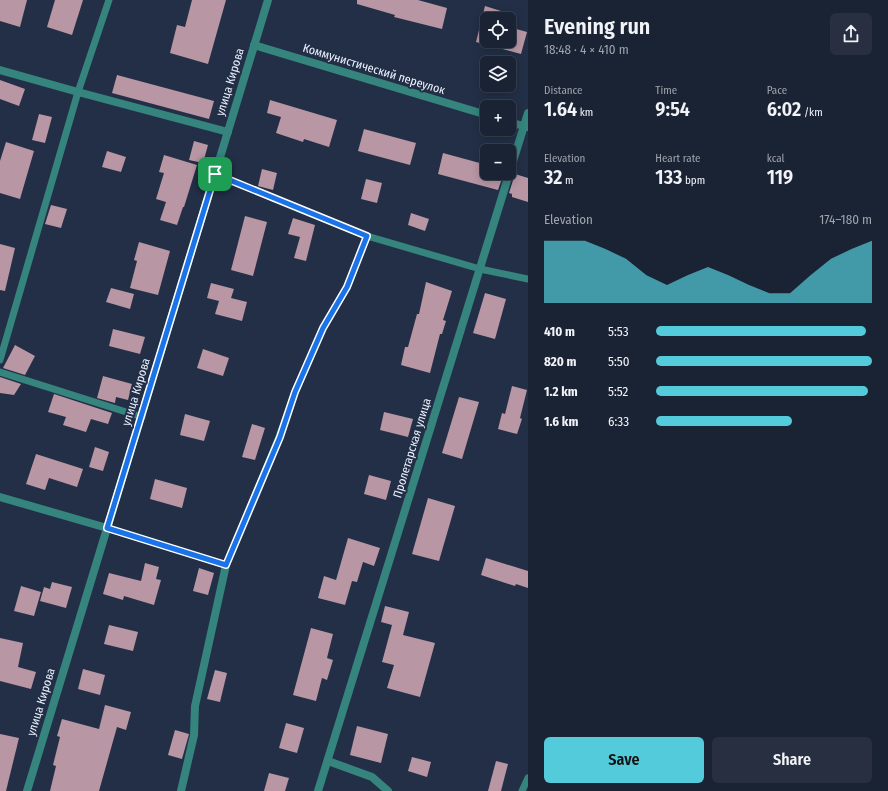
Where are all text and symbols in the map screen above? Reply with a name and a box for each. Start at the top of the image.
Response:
map controls [480,12,516,180]
button: locate [480,12,516,48]
text: Evening run [544,13,650,40]
button: share [830,13,872,55]
street label: Коммунистический переулок [301,41,447,97]
text: 18:48 · 4 × 410 m [544,42,629,57]
street label: улица Кирова [213,46,247,118]
button: layers [480,56,516,92]
text: Distance [544,84,583,97]
text: Time [655,84,677,97]
text: Pace [767,84,787,97]
text: 1.64 [544,97,577,121]
text: 9:54 [655,97,690,121]
text: 6:02 [767,97,801,121]
button: + [480,100,516,136]
text: km [577,106,593,119]
text: /km [801,106,823,119]
button: − [480,144,516,180]
text: Elevation [544,152,585,165]
text: Heart rate [655,152,701,165]
text: kcal [767,152,784,165]
pin [198,157,232,191]
icon: arrive [204,163,226,185]
text: 32 [544,165,562,189]
text: 133 [655,165,682,189]
text: 119 [767,165,793,189]
text: m [562,174,573,187]
text: bpm [682,174,705,187]
text: Elevation [544,212,593,227]
text: 174–180 m [819,212,872,227]
text: 410 m [544,324,575,339]
text: 5:53 [608,324,629,339]
text: 820 m [544,354,577,369]
text: 5:50 [608,354,630,369]
street label: улица Кирова [119,356,153,428]
text: 1.2 km [544,384,578,399]
text: 5:52 [608,384,628,399]
street label: Пролетарская улица [390,396,434,500]
text: 1.6 km [544,414,578,429]
text: 6:33 [608,414,629,429]
street label: улица Кирова [24,666,58,738]
button: Save [544,737,704,783]
button: Share [712,737,872,783]

